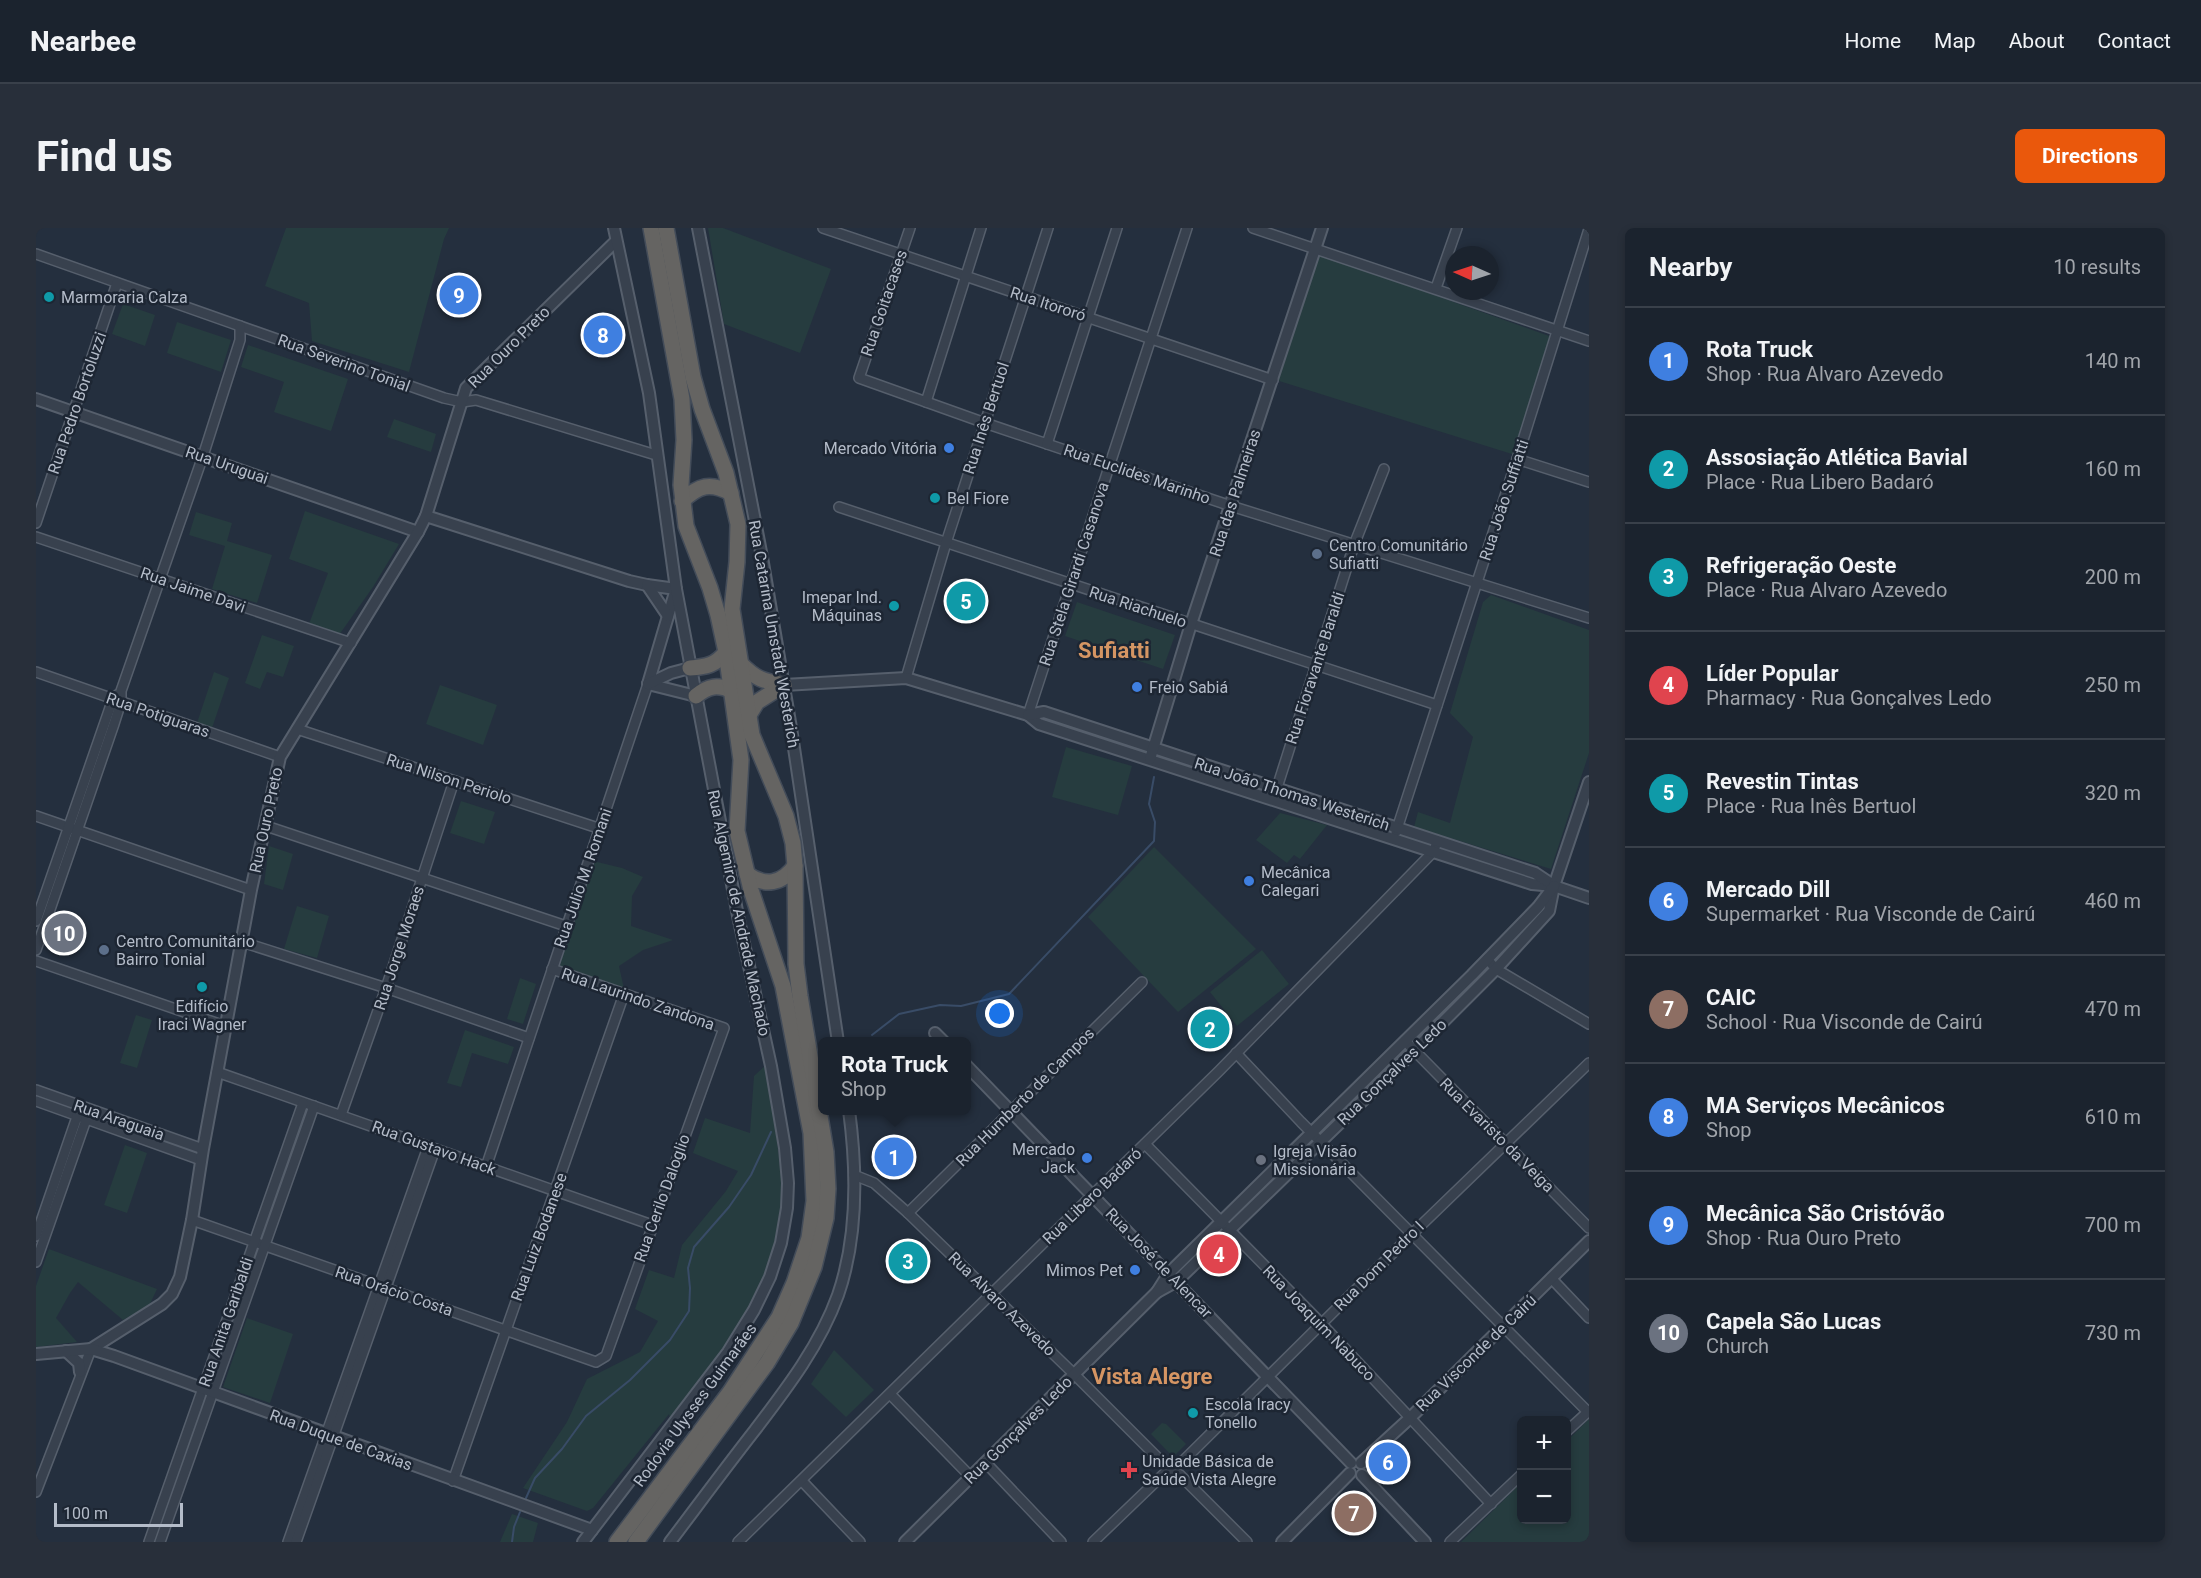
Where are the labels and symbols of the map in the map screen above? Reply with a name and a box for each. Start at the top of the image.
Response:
north arrow [1445,246,1499,300]
street label: Rua Goitacases [857,247,911,359]
pin: 9 [440,272,478,318]
street label: Rua Itororó [1008,283,1088,325]
place label: Marmoraria Calza [61,288,188,307]
marker: Marmoraria Calza [42,290,56,304]
street label: Rua Ouro Preto [464,302,554,392]
pin: 8 [584,312,622,358]
street label: Rua Pedro Bortoluzzi [44,330,110,476]
street label: Rua Severino Tonial [275,330,413,396]
street label: Rua Inês Bertuol [959,360,1013,476]
street label: Rua das Palmeiras [1206,427,1264,559]
street label: Rua João Suffiatti [1475,437,1533,563]
place label: Mercado Vitória [824,439,937,458]
street label: Rua Euclides Marinho [1061,440,1213,508]
marker: Mercado Vitória [942,441,956,455]
street label: Rua Uruguai [183,442,271,488]
street label: Rua Stela Girardi Casanova [1035,480,1113,668]
place label: Bel Fiore [947,489,1009,508]
marker: Bel Fiore [928,491,942,505]
street label: Rua Catarina Umstadt Westerich [745,519,803,749]
place label: Centro Comunitário Sufiatti [1329,536,1468,573]
marker: Centro Comunitário Sufiatti [1310,547,1324,561]
street label: Rua Jaime Davi [138,563,248,617]
pin: 5 [946,578,986,623]
street label: Rua Riachuelo [1087,582,1189,632]
place label: Imepar Ind. Máquinas [802,588,882,625]
street label: Rua Fioravante Baraldi [1281,589,1349,747]
marker: Imepar Ind. Máquinas [887,599,901,613]
district label: Sufiatti [1078,638,1150,663]
place label: Freio Sabiá [1149,678,1228,697]
marker: Freio Sabiá [1130,680,1144,694]
street label: Rua Potiguaras [104,688,212,742]
street label: Rua Nilson Periolo [384,750,514,808]
street label: Rua João Thomas Westerich [1192,753,1392,835]
street label: Rua Ouro Preto [246,765,286,875]
street label: Rua Algemiro de Andrade Machado [704,788,774,1038]
street label: Rua Julio M. Romani [550,806,616,950]
place label: Mecânica Calegari [1261,863,1330,900]
marker: Mecânica Calegari [1242,874,1256,888]
street label: Rua Jorge Moraes [370,883,428,1013]
pin: 10 [45,910,84,956]
place label: Centro Comunitário Bairro Tonial [116,932,255,969]
marker: Centro Comunitário Bairro Tonial [97,943,111,957]
street label: Rua Laurindo Zandona [559,964,717,1034]
marker: Edifício Iraci Wagner [195,980,209,994]
place label: Edifício Iraci Wagner [158,997,247,1034]
your location [985,999,1014,1028]
pin: 2 [1190,1006,1230,1052]
street label: Rua Gonçalves Ledo [1333,1015,1451,1129]
street label: Rua Humberto de Campos [952,1024,1098,1170]
street label: Rua Evaristo da Veiga [1436,1074,1558,1196]
street label: Rua Araguaia [71,1096,167,1144]
street label: Rua Gustavo Hack [369,1117,499,1180]
street label: Rua Cerilo Daloglio [630,1131,694,1265]
pin: 1 [874,1134,914,1180]
place label: Mercado Jack [1012,1140,1076,1177]
place label: Igreja Visão Missionária [1273,1142,1357,1179]
street label: Rua Libero Badaró [1038,1144,1146,1248]
marker: Mercado Jack [1080,1151,1094,1165]
marker: Igreja Visão Missionária [1254,1153,1268,1167]
street label: Rua Luiz Bodanese [507,1170,571,1304]
street label: Rua José de Alencar [1102,1204,1217,1322]
street label: Rua Dom Pedro I [1330,1217,1428,1315]
pin: 4 [1200,1232,1238,1276]
pin: 3 [888,1238,928,1284]
street label: Rua Alvaro Azevedo [945,1248,1059,1360]
street label: Rua Anita Garibaldi [195,1255,257,1389]
place label: Mimos Pet [1046,1261,1123,1280]
street label: Rua Joaquim Nabuco [1259,1261,1379,1385]
street label: Rua Orácio Costa [333,1262,455,1320]
marker: Mimos Pet [1128,1263,1142,1277]
street label: Rua Visconde de Cairú [1412,1291,1540,1415]
street label: Rodovia Ulysses Guimarães [629,1320,761,1490]
district label: Vista Alegre [1092,1364,1213,1389]
street label: Rua Gonçalves Ledo [960,1372,1076,1488]
place label: Escola Iracy Tonello [1205,1395,1291,1432]
street label: Rua Duque de Caxias [267,1405,415,1475]
marker: Escola Iracy Tonello [1186,1406,1200,1420]
pin: 6 [1368,1440,1408,1484]
place label: Unidade Básica de Saúde Vista Alegre [1142,1452,1276,1489]
marker: Unidade Básica de Saúde Vista Alegre [1120,1461,1138,1479]
pin: 7 [1334,1490,1374,1536]
scale bar [54,1500,183,1528]

